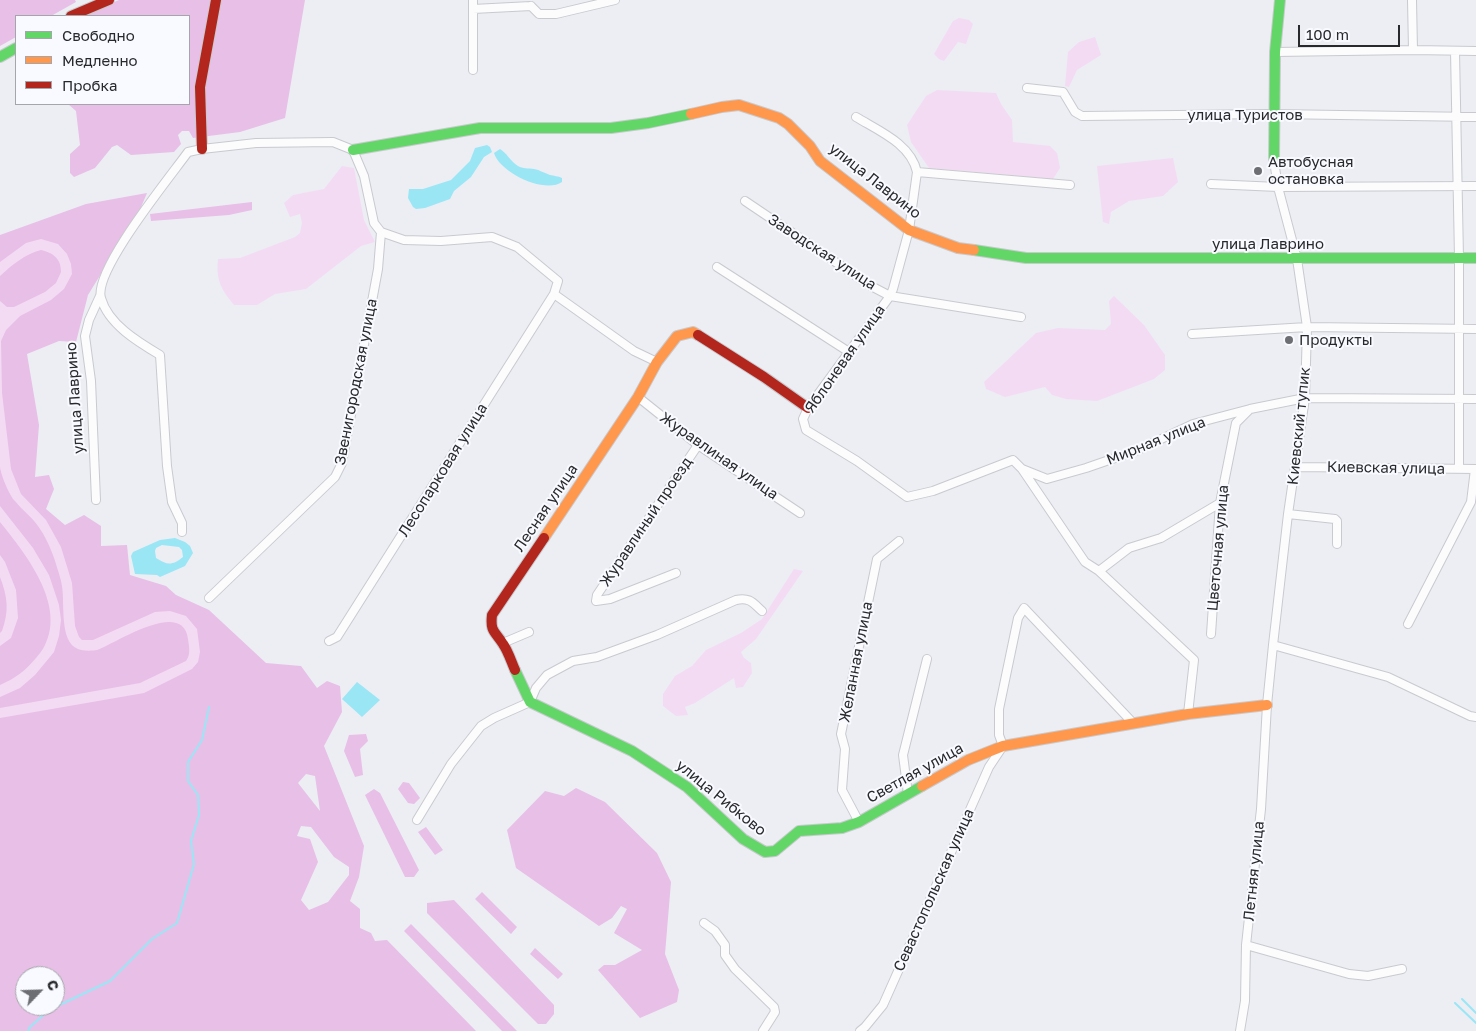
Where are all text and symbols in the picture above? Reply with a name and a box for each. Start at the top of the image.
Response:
legend [15,15,190,105]
scale bar [1301,15,1404,47]
text: 100 m [1306,25,1349,43]
text: Свободно [62,26,135,44]
text: Медленно [62,51,138,69]
text: Пробка [62,76,117,94]
street label: улица Туристов [1187,106,1303,124]
street label: улица Лаврино [825,139,925,223]
place label: Автобусная остановка [1268,153,1354,188]
marker: Автобусная остановка [1252,165,1264,177]
street label: Заводская улица [764,210,880,294]
street label: улица Лаврино [1212,235,1324,253]
street label: Звенигородская улица [331,297,381,467]
street label: Яблоневая улица [801,301,889,417]
place label: Продукты [1299,331,1373,349]
marker: Продукты [1283,334,1295,346]
street label: улица Лаврино [62,342,88,454]
street label: Киевский тупик [1284,366,1314,486]
street label: Лесопарковая улица [395,400,491,540]
street label: Журавлиная улица [656,408,782,504]
street label: Мирная улица [1104,413,1208,469]
street label: Журавлиный проезд [596,454,696,590]
street label: Киевская улица [1327,458,1445,478]
street label: Лесная улица [510,461,582,555]
street label: Цветочная улица [1204,484,1232,612]
street label: Желанная улица [835,600,877,724]
street label: Светлая улица [864,739,966,807]
street label: улица Рибково [672,756,770,840]
street label: Севастопольская улица [890,806,978,974]
street label: Летняя улица [1240,820,1268,922]
north arrow [15,966,65,1016]
text: С [43,977,63,993]

